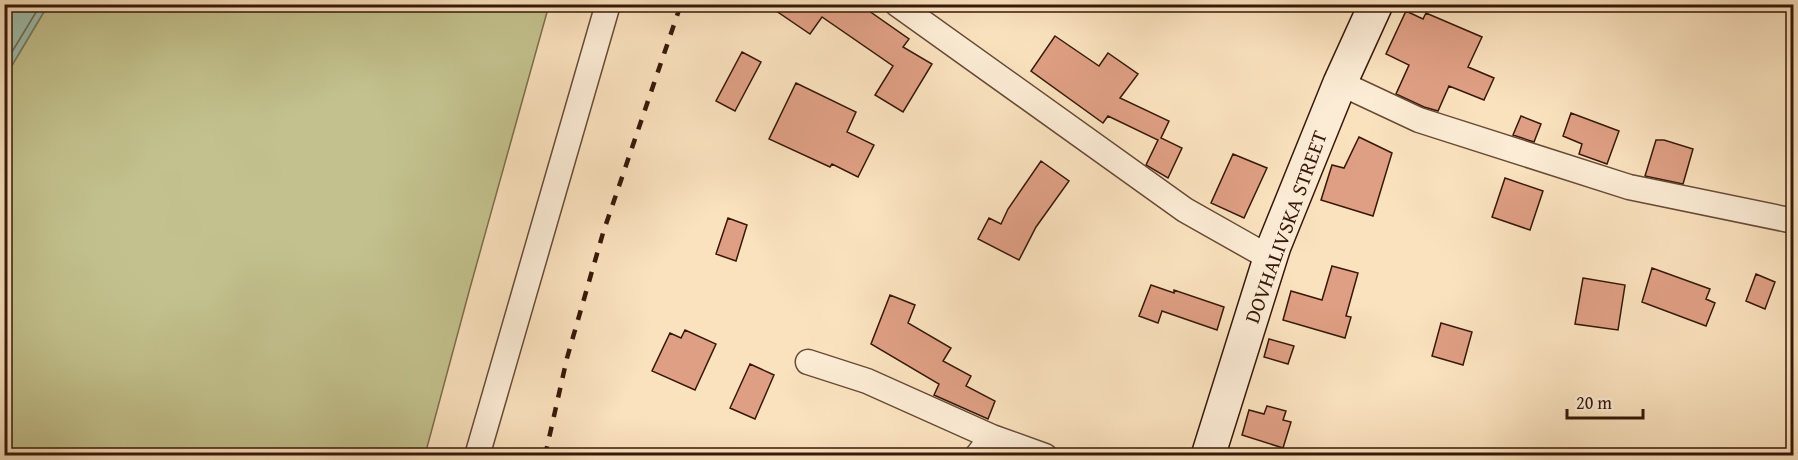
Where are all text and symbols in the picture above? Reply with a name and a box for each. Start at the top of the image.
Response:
street label: DOVHALIVSKA STREET [1236,126,1335,327]
scale bar [1567,382,1644,420]
text: 20 m [1576,389,1612,416]

